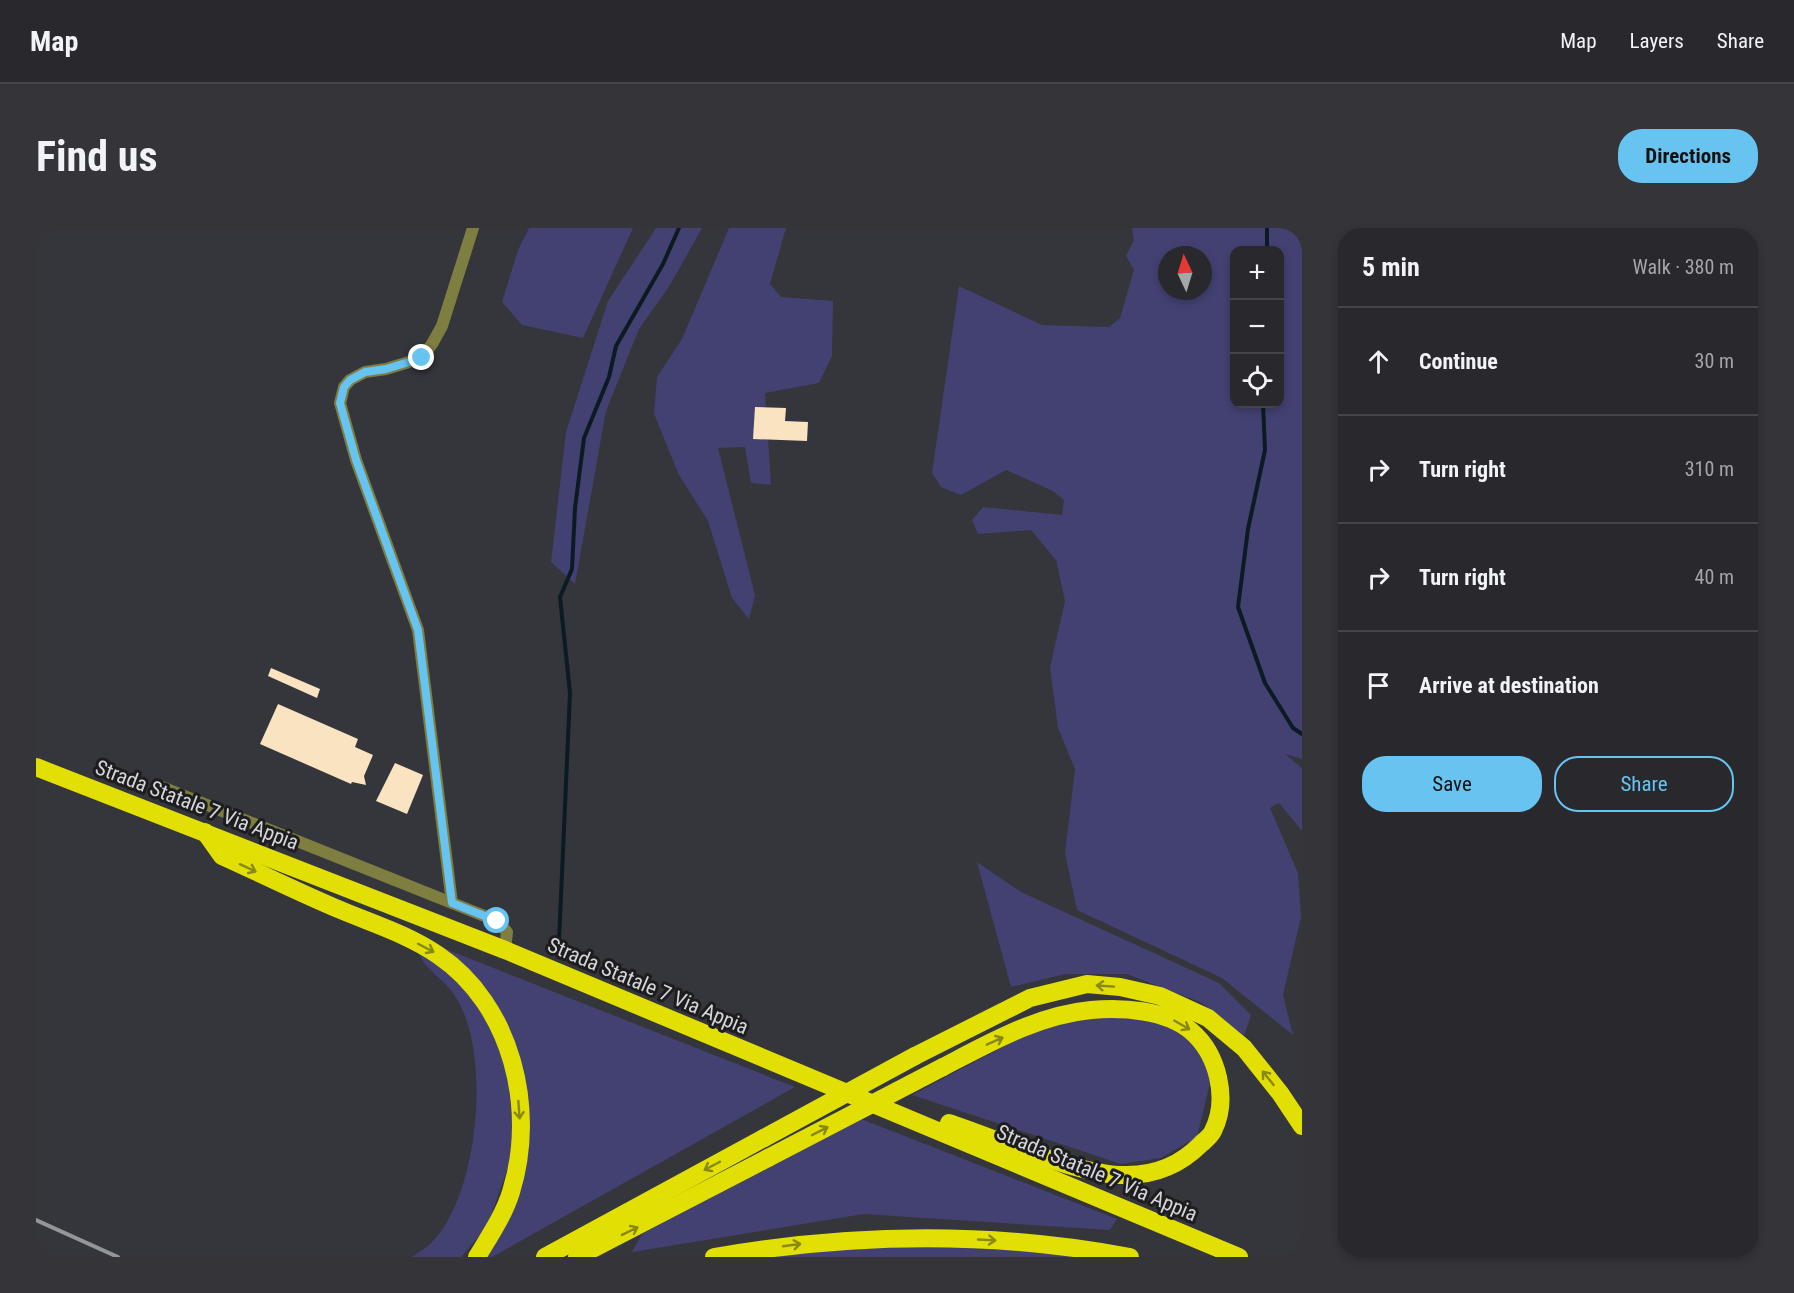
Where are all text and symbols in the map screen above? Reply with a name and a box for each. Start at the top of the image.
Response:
text: Map [30,25,78,58]
text: Map [1560,29,1597,53]
text: Layers [1630,29,1684,53]
text: Share [1717,29,1764,53]
button: Directions [1618,129,1758,183]
text: Find us [36,132,157,181]
north arrow [1158,246,1212,300]
map controls [1230,246,1284,408]
button: + [1230,246,1284,300]
text: 5 min [1362,252,1420,282]
text: Walk · 380 m [1633,255,1734,279]
button: − [1230,300,1284,354]
route end [408,344,434,370]
icon: ahead [1362,345,1395,378]
text: Continue [1419,349,1498,374]
text: 30 m [1695,349,1734,373]
button: locate [1230,354,1284,408]
icon: right [1362,453,1395,486]
text: Turn right [1419,457,1506,482]
text: 310 m [1685,457,1734,481]
icon: right [1362,561,1395,594]
text: Turn right [1419,565,1506,590]
text: 40 m [1695,565,1734,589]
icon: arrive [1362,669,1395,702]
text: Arrive at destination [1419,673,1599,698]
street label: Strada Statale 7 Via Appia [92,755,302,855]
button: Save [1362,756,1542,812]
button: Share [1554,756,1734,812]
one-way arrow [239,863,257,875]
route start [483,907,509,933]
street label: Strada Statale 7 Via Appia [544,933,752,1039]
one-way arrow [417,943,435,955]
one-way arrow [1095,980,1115,991]
one-way arrow [1173,1020,1190,1032]
one-way arrow [986,1034,1004,1045]
one-way arrow [1262,1071,1275,1087]
one-way arrow [514,1099,525,1119]
street label: Strada Statale 7 Via Appia [993,1120,1201,1226]
one-way arrow [810,1124,828,1136]
one-way arrow [704,1160,721,1172]
one-way arrow [620,1225,638,1237]
one-way arrow [976,1235,996,1246]
one-way arrow [782,1239,802,1250]

